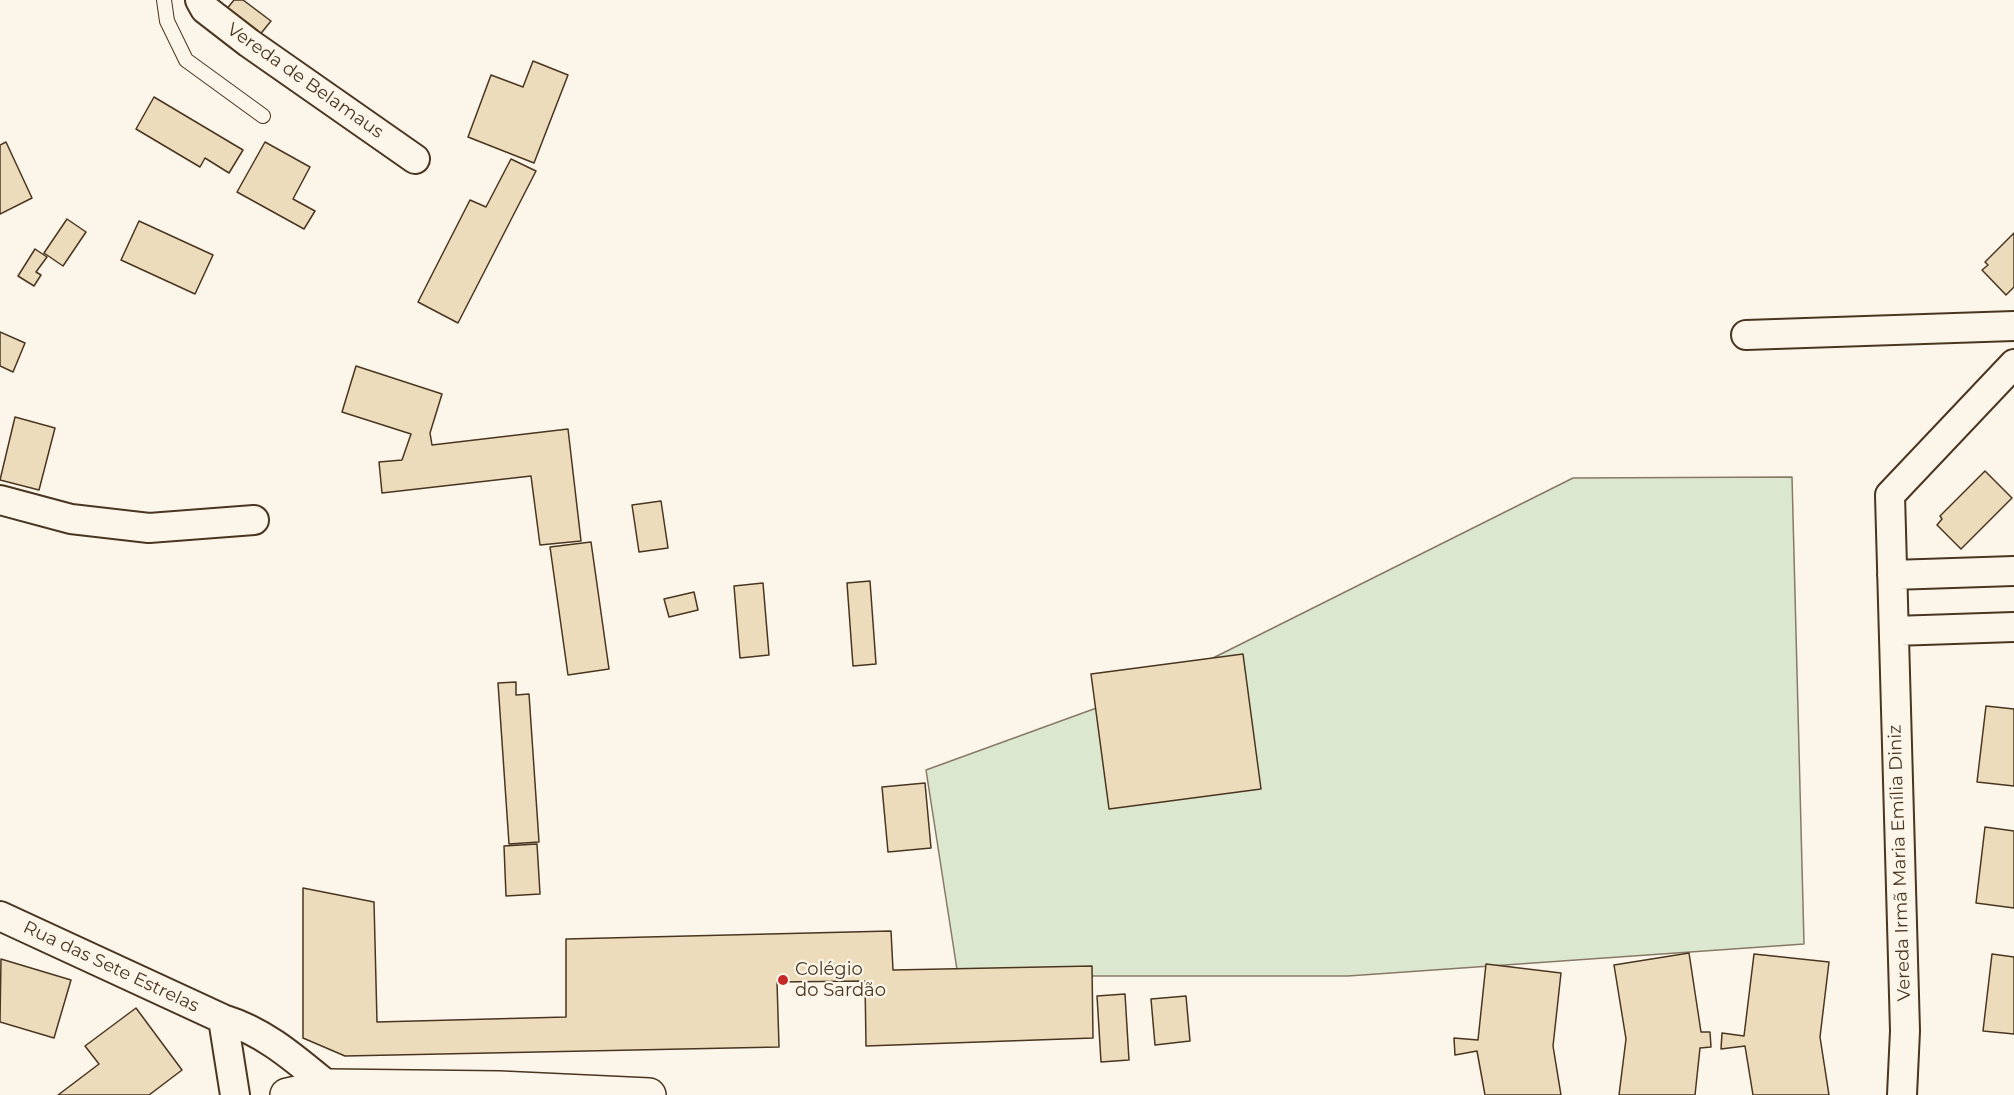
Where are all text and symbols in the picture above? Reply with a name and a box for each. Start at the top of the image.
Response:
street label: Vereda de Belamaus [223,19,387,143]
street label: Vereda Irmã Maria Emília Diniz [1884,724,1916,1002]
street label: Rua das Sete Estrelas [20,917,202,1017]
place label: Colégio do Sardão [795,959,886,1002]
marker: Colégio do Sardão [776,973,790,987]

